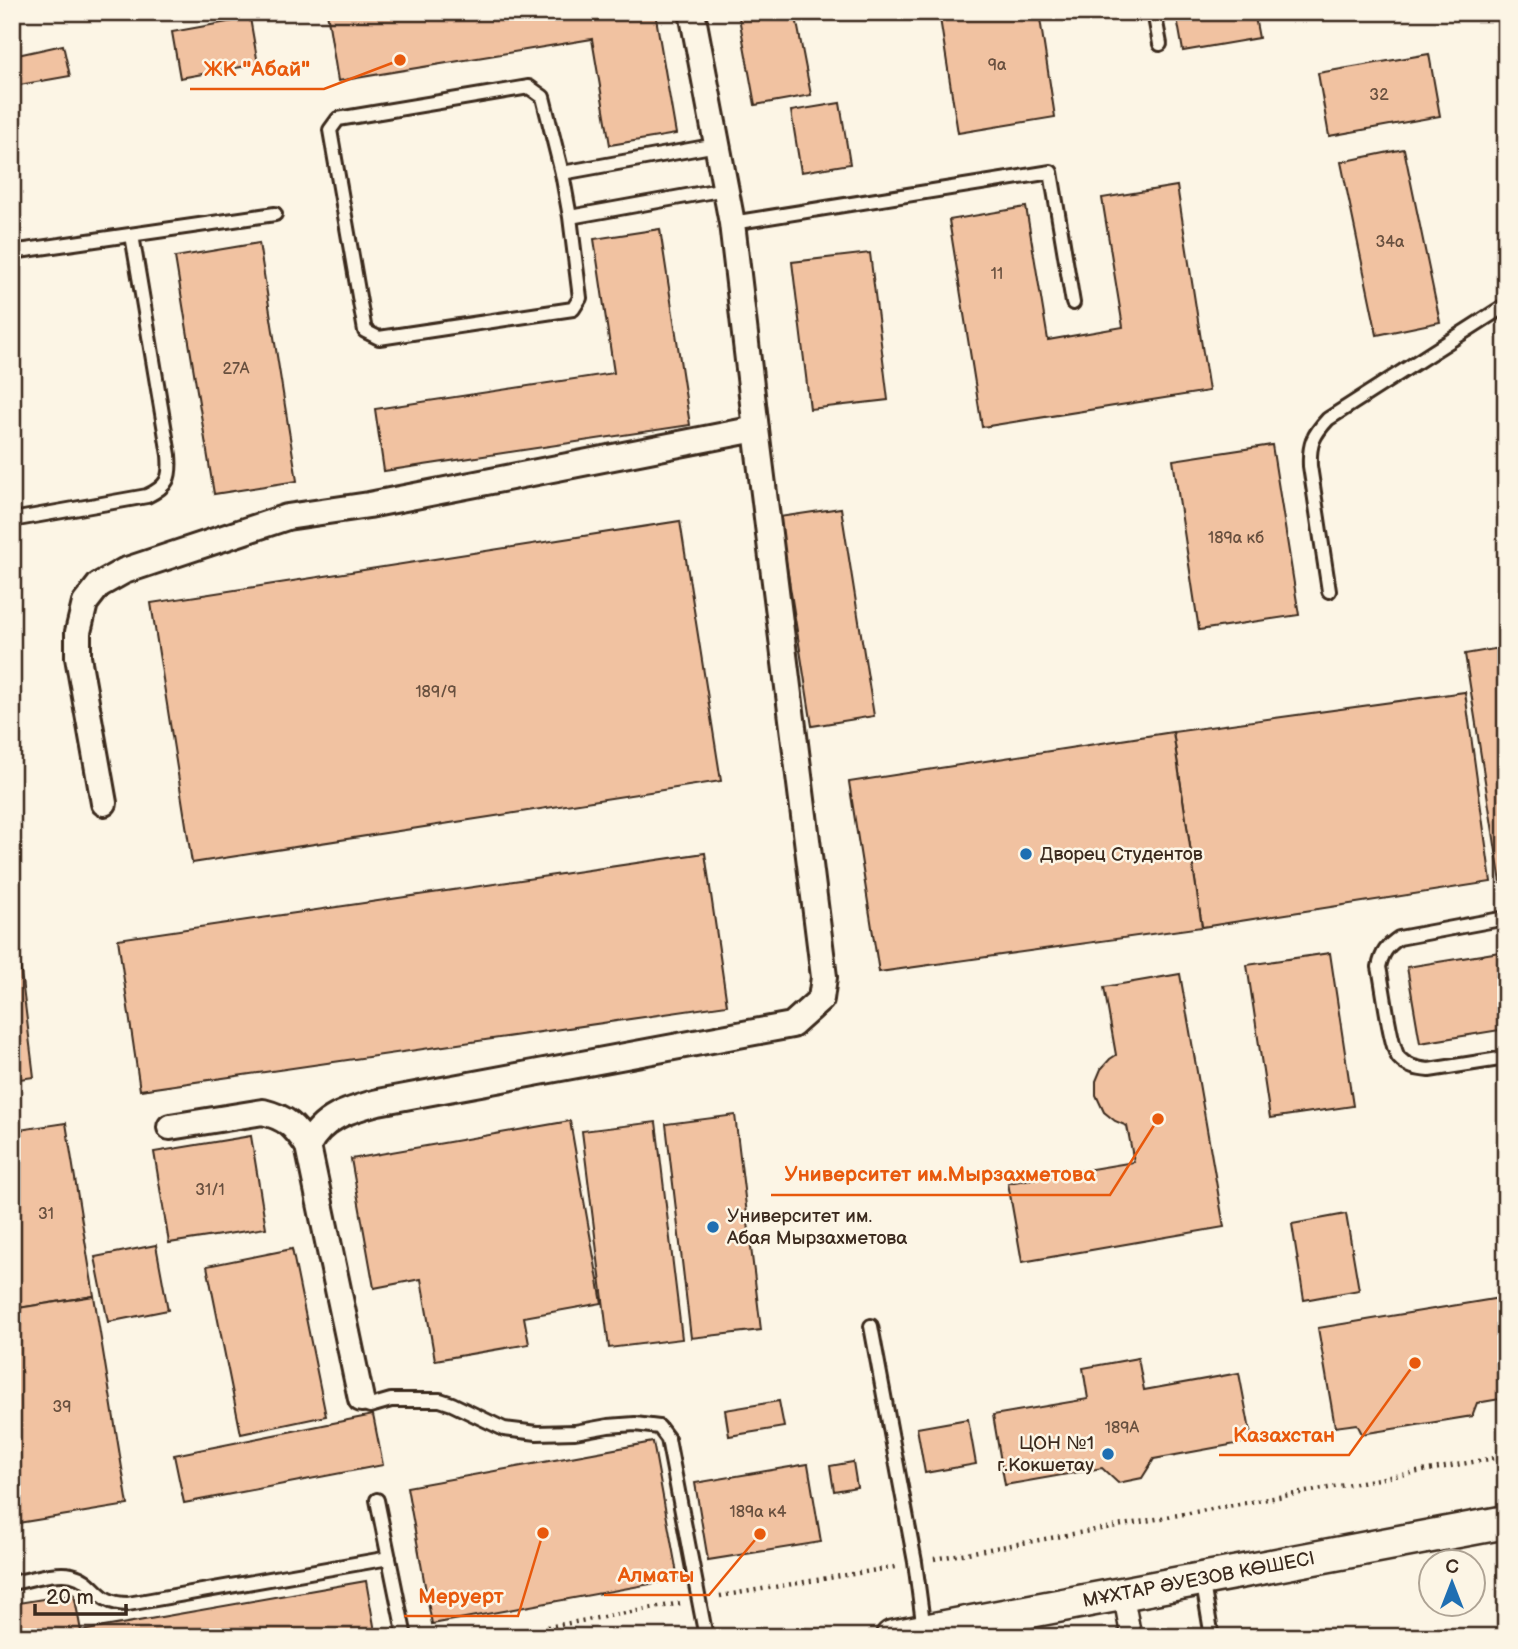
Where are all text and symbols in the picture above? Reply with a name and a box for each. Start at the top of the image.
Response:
callout: ЖК "Абай" [190,47,324,89]
house number: 9а [988,56,1007,75]
text: ЖК "Абай" [204,57,310,82]
house number: 32 [1369,86,1389,105]
house number: 34а [1375,233,1405,252]
house number: 11 [991,265,1003,284]
house number: 27А [223,360,250,379]
house number: 189а кб [1208,529,1264,548]
house number: 189/9 [415,683,457,702]
place label: Дворец Студентов [1040,843,1203,866]
marker: Дворец Студентов [1018,846,1034,862]
callout: Университет им.Мырзахметова [771,1153,1110,1195]
text: Университет им.Мырзахметова [785,1162,1096,1187]
house number: 31/1 [195,1181,225,1200]
house number: 31 [38,1205,54,1224]
place label: Университет им. Абая Мырзахметова [726,1205,908,1250]
marker: Университет им. Абая Мырзахметова [705,1219,721,1235]
house number: 39 [52,1398,72,1417]
callout: Казахстан [1219,1413,1349,1455]
house number: 189А [1105,1419,1140,1438]
text: Казахстан [1233,1423,1335,1448]
place label: ЦОН №1 г.Кокшетау [997,1432,1094,1477]
marker: ЦОН №1 г.Кокшетау [1100,1446,1116,1462]
house number: 189а к4 [730,1503,787,1522]
street label: МҰХТАР ӘУЕЗОВ КӨШЕСІ [1081,1547,1316,1613]
north arrow [1416,1548,1486,1618]
callout: Алматы [604,1553,709,1595]
text: С [1445,1556,1459,1579]
text: Алматы [617,1563,694,1588]
scale bar [35,1572,126,1616]
callout: Меруерт [404,1574,518,1616]
text: Меруерт [418,1584,504,1609]
text: 20 m [46,1585,94,1610]

